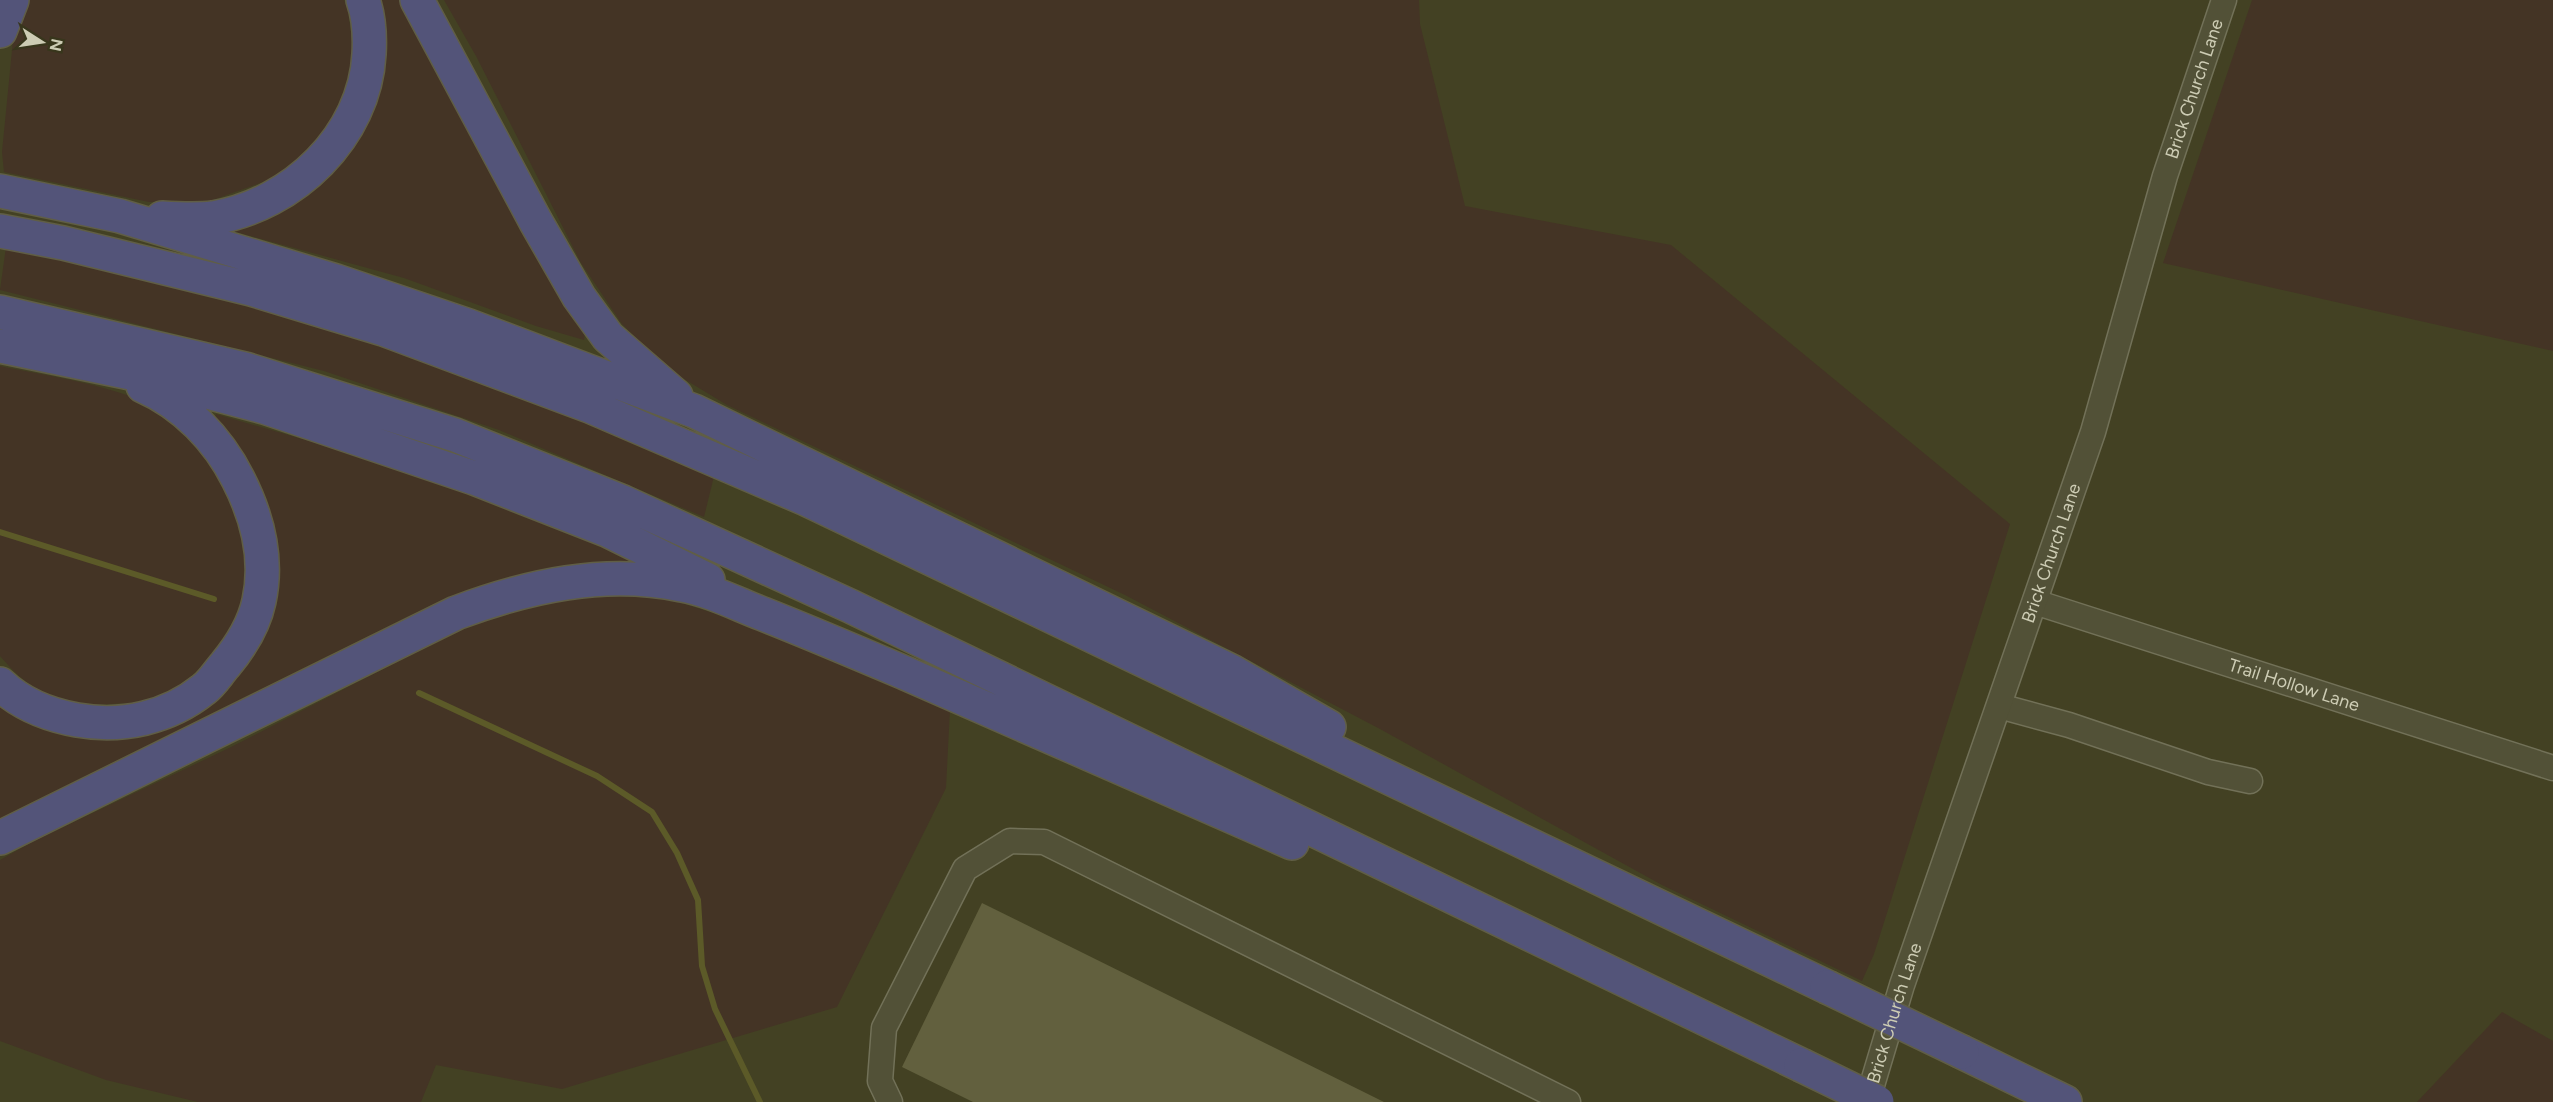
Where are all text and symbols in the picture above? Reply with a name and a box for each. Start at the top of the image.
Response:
north arrow [12,12,72,72]
street label: Brick Church Lane [2161,16,2228,162]
text: N [46,37,67,53]
street label: Brick Church Lane [2017,480,2085,626]
street label: Trail Hollow Lane [2226,654,2362,716]
street label: Brick Church Lane [1862,940,1927,1086]

